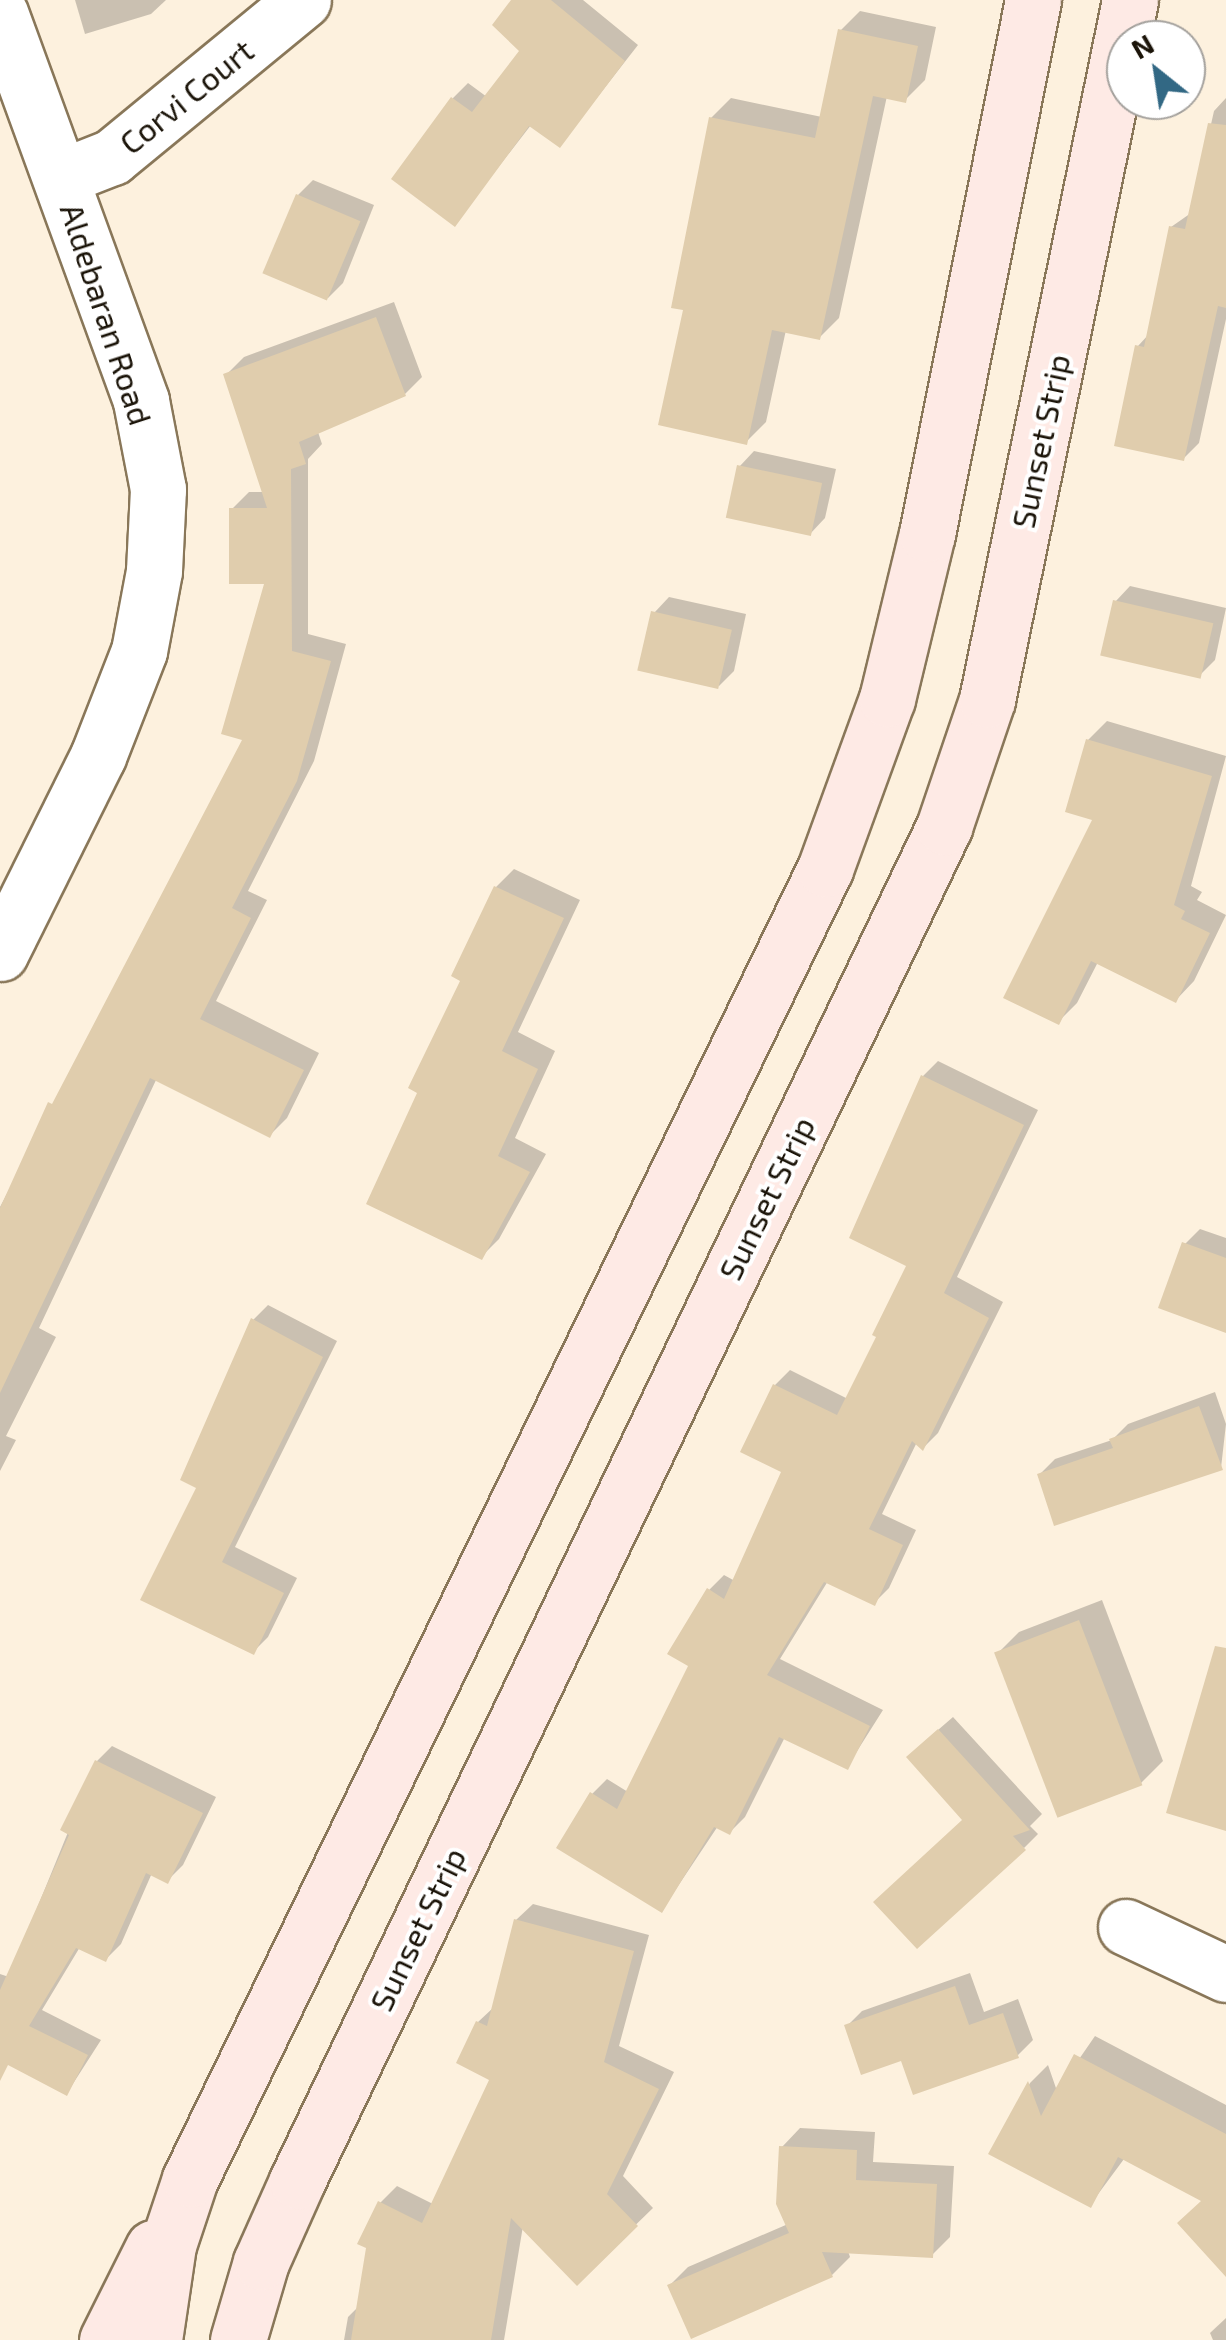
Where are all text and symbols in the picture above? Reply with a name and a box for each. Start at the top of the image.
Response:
north arrow [1106,20,1206,120]
text: N [1125,26,1159,66]
street label: Corvi Court [111,30,261,162]
street label: Aldebaran Road [53,198,161,430]
street label: Sunset Strip [1003,351,1077,531]
street label: Sunset Strip [710,1110,822,1286]
street label: Sunset Strip [361,1841,473,2017]

